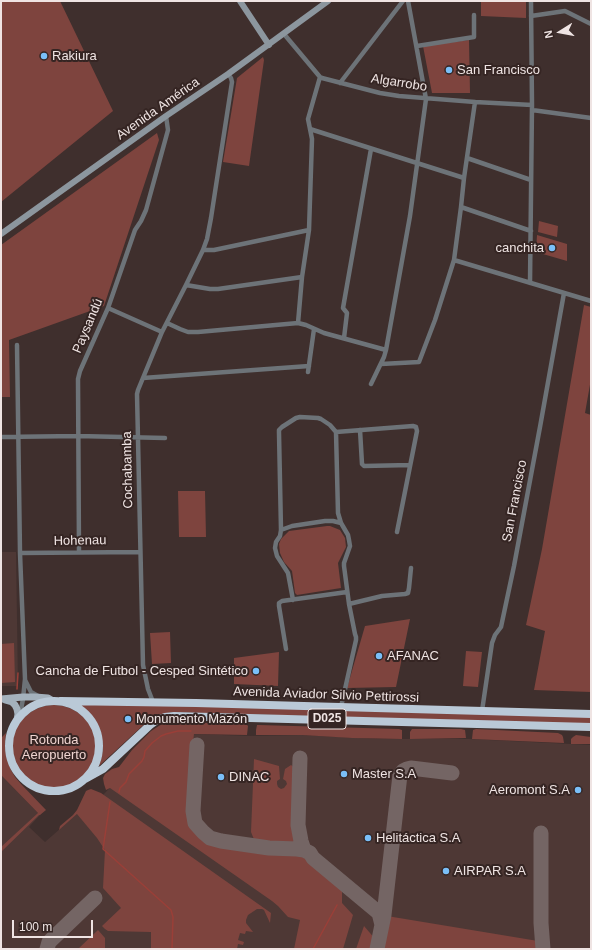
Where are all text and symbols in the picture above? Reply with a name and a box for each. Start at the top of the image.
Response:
north arrow [540,12,580,52]
text: N [542,29,555,39]
place label: Rakiura [52,48,97,64]
marker: Rakiura [39,51,49,61]
place label: San Francisco [457,62,540,78]
marker: San Francisco [444,65,454,75]
street label: Algarrobo [370,71,428,95]
street label: Avenida América [113,74,203,144]
place label: canchita [496,240,544,256]
marker: canchita [547,243,557,253]
street label: Paysandú [70,296,106,356]
street label: Cochabamba [120,431,136,509]
street label: San Francisco [499,459,531,543]
street label: Hohenau [53,533,107,549]
place label: AFANAC [387,648,439,664]
marker: AFANAC [374,651,384,661]
place label: Cancha de Futbol - Cesped Sintético [36,663,248,679]
marker: Cancha de Futbol - Cesped Sintético [251,666,261,676]
street label: Avenida Aviador Silvio Pettirossi [233,684,419,706]
road number: D025 [308,709,346,729]
place label: Monumento Mazón [136,711,247,727]
marker: Monumento Mazón [123,714,133,724]
park label: Rotonda Aeropuerto [22,732,86,763]
place label: Master S.A [352,766,416,782]
place label: DINAC [229,769,269,785]
marker: Master S.A [339,769,349,779]
marker: DINAC [216,772,226,782]
place label: Aeromont S.A [489,782,570,798]
marker: Aeromont S.A [573,785,583,795]
place label: Helitáctica S.A [376,830,461,846]
marker: Helitáctica S.A [363,833,373,843]
place label: AIRPAR S.A [454,863,526,879]
marker: AIRPAR S.A [441,866,451,876]
scale bar [14,912,95,938]
text: 100 m [19,920,52,934]

